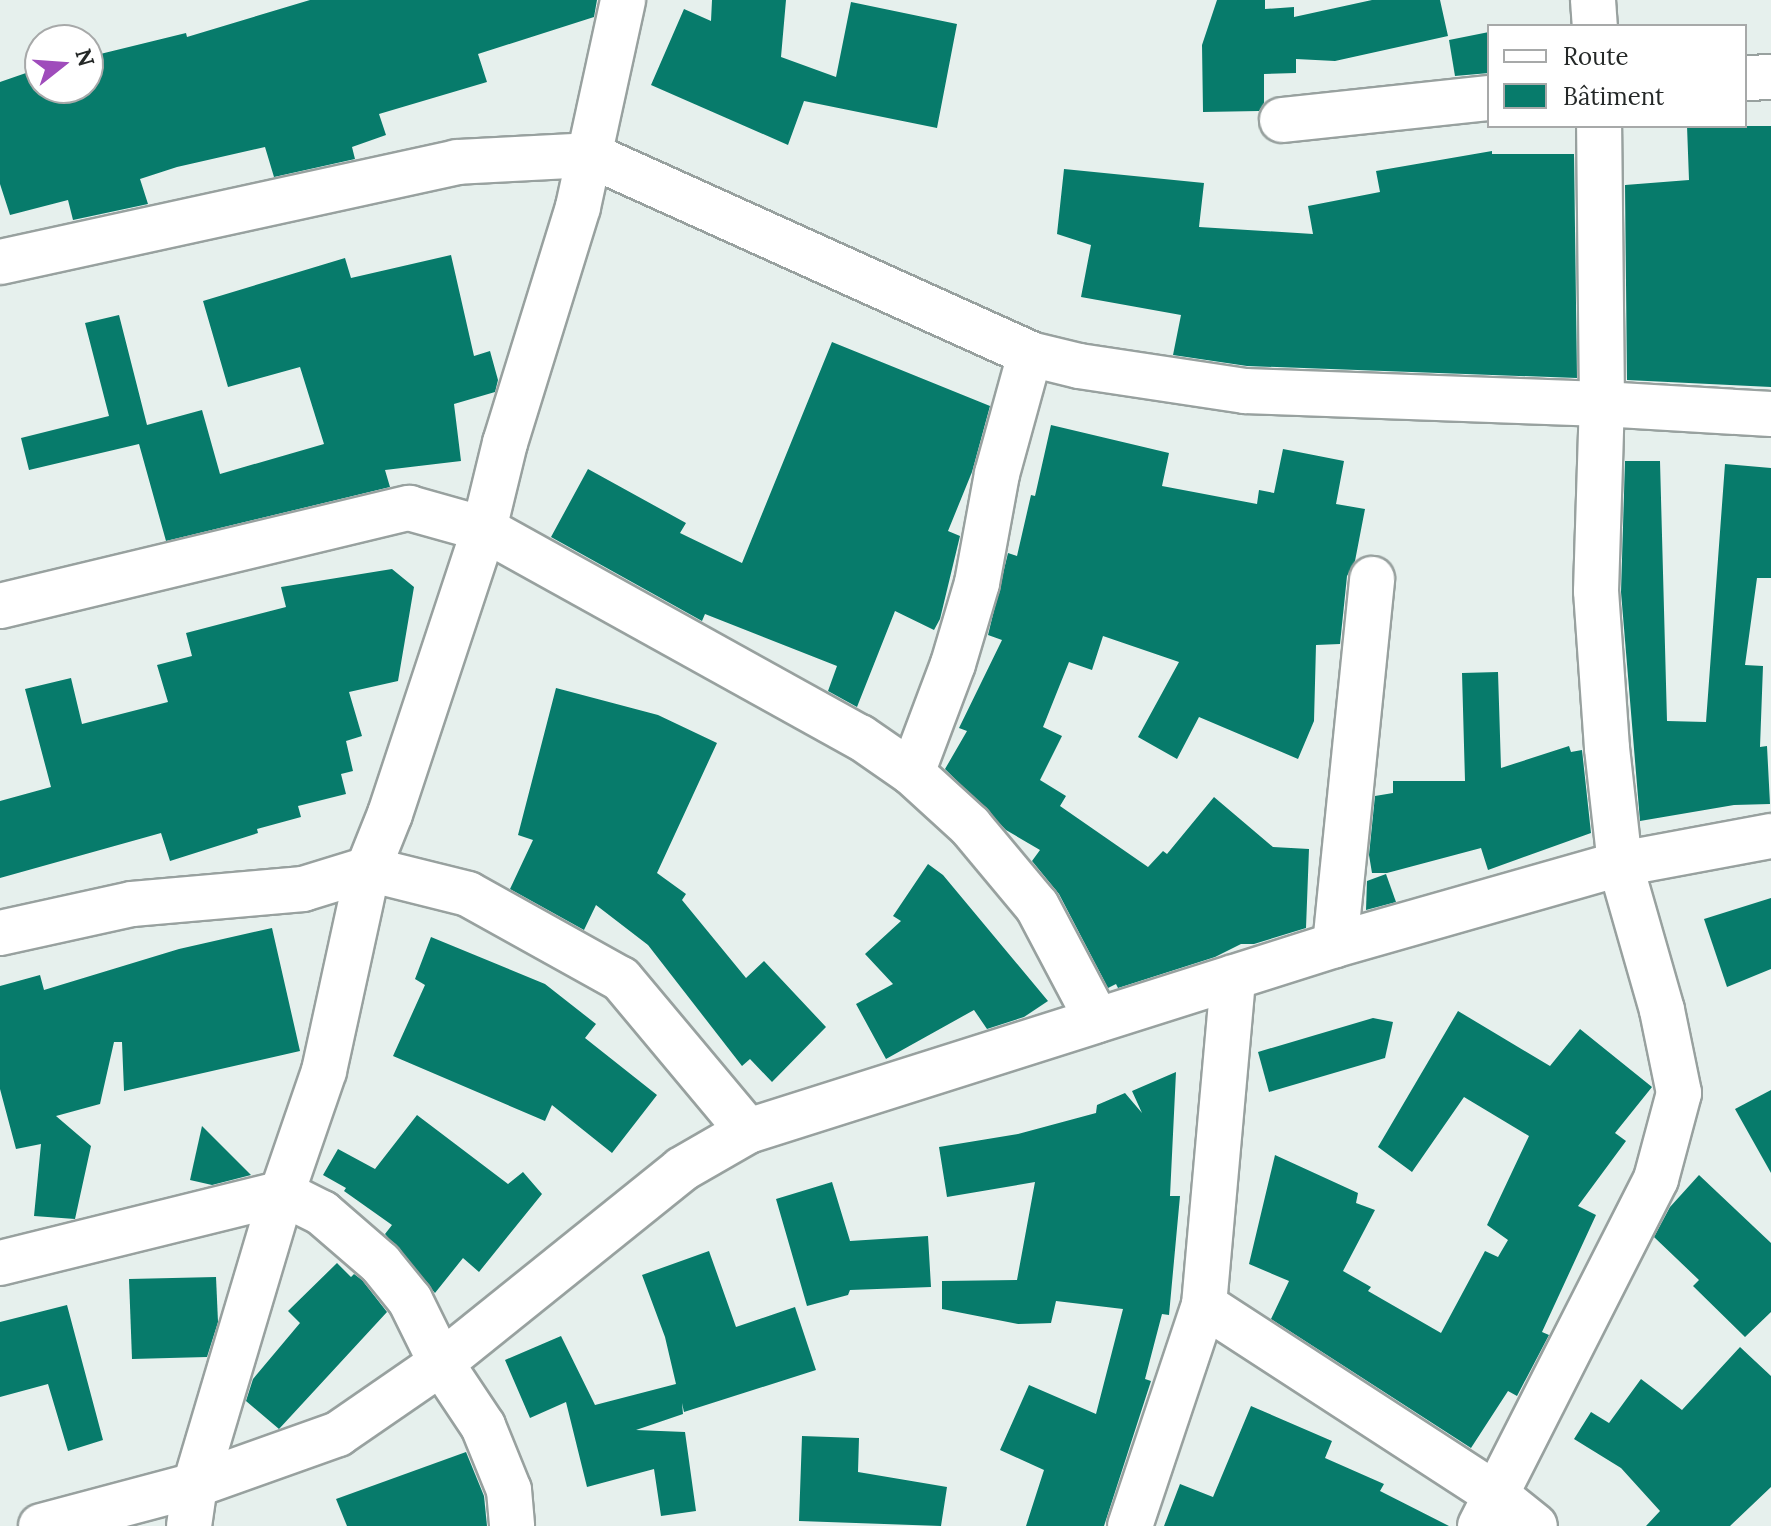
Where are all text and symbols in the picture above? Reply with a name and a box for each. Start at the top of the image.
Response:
north arrow [24,24,104,104]
legend [1487,24,1747,128]
text: Route [1563,41,1629,72]
text: N [69,45,101,70]
text: Bâtiment [1563,81,1664,112]

